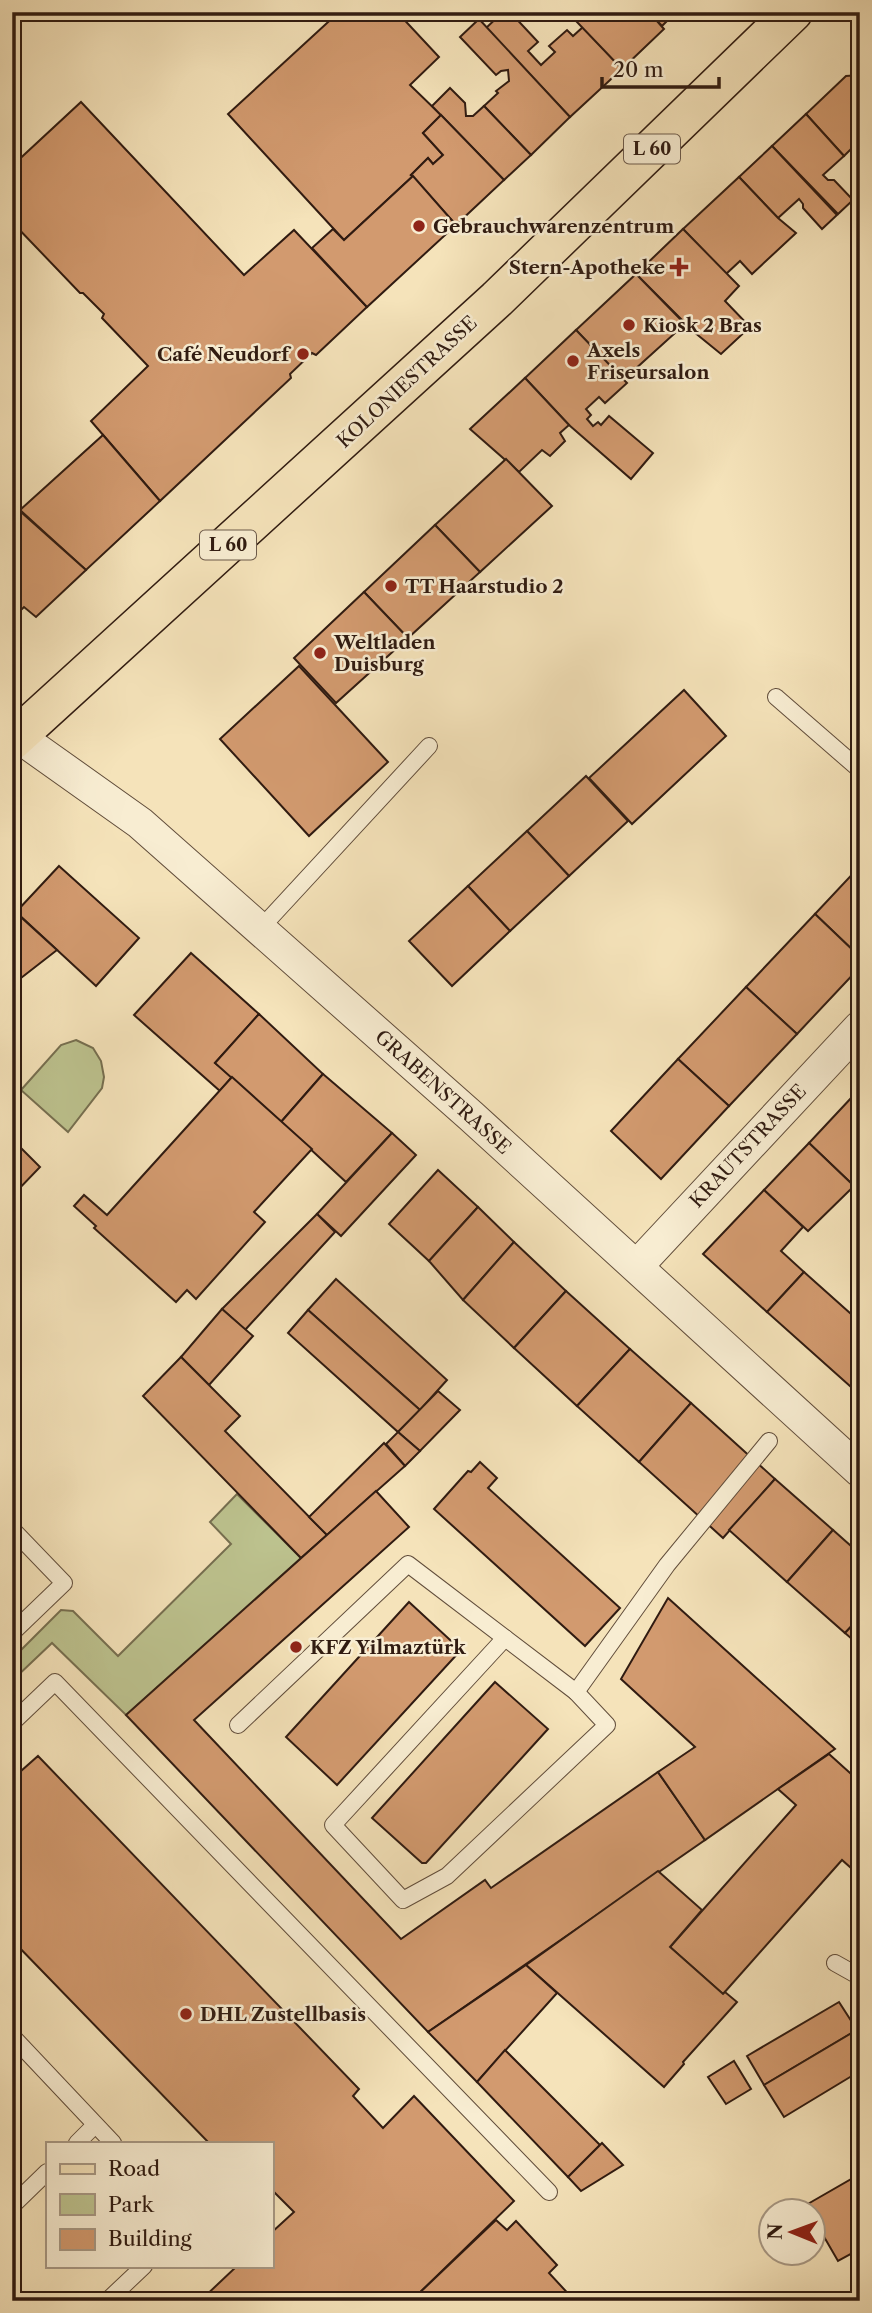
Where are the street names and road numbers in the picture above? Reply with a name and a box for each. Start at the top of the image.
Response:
road number: L 60 [624,134,680,164]
street label: KOLONIESTRASSE [332,311,482,453]
road number: L 60 [200,530,256,560]
street label: GRABENSTRASSE [370,1025,516,1159]
street label: KRAUTSTRASSE [685,1080,811,1212]

